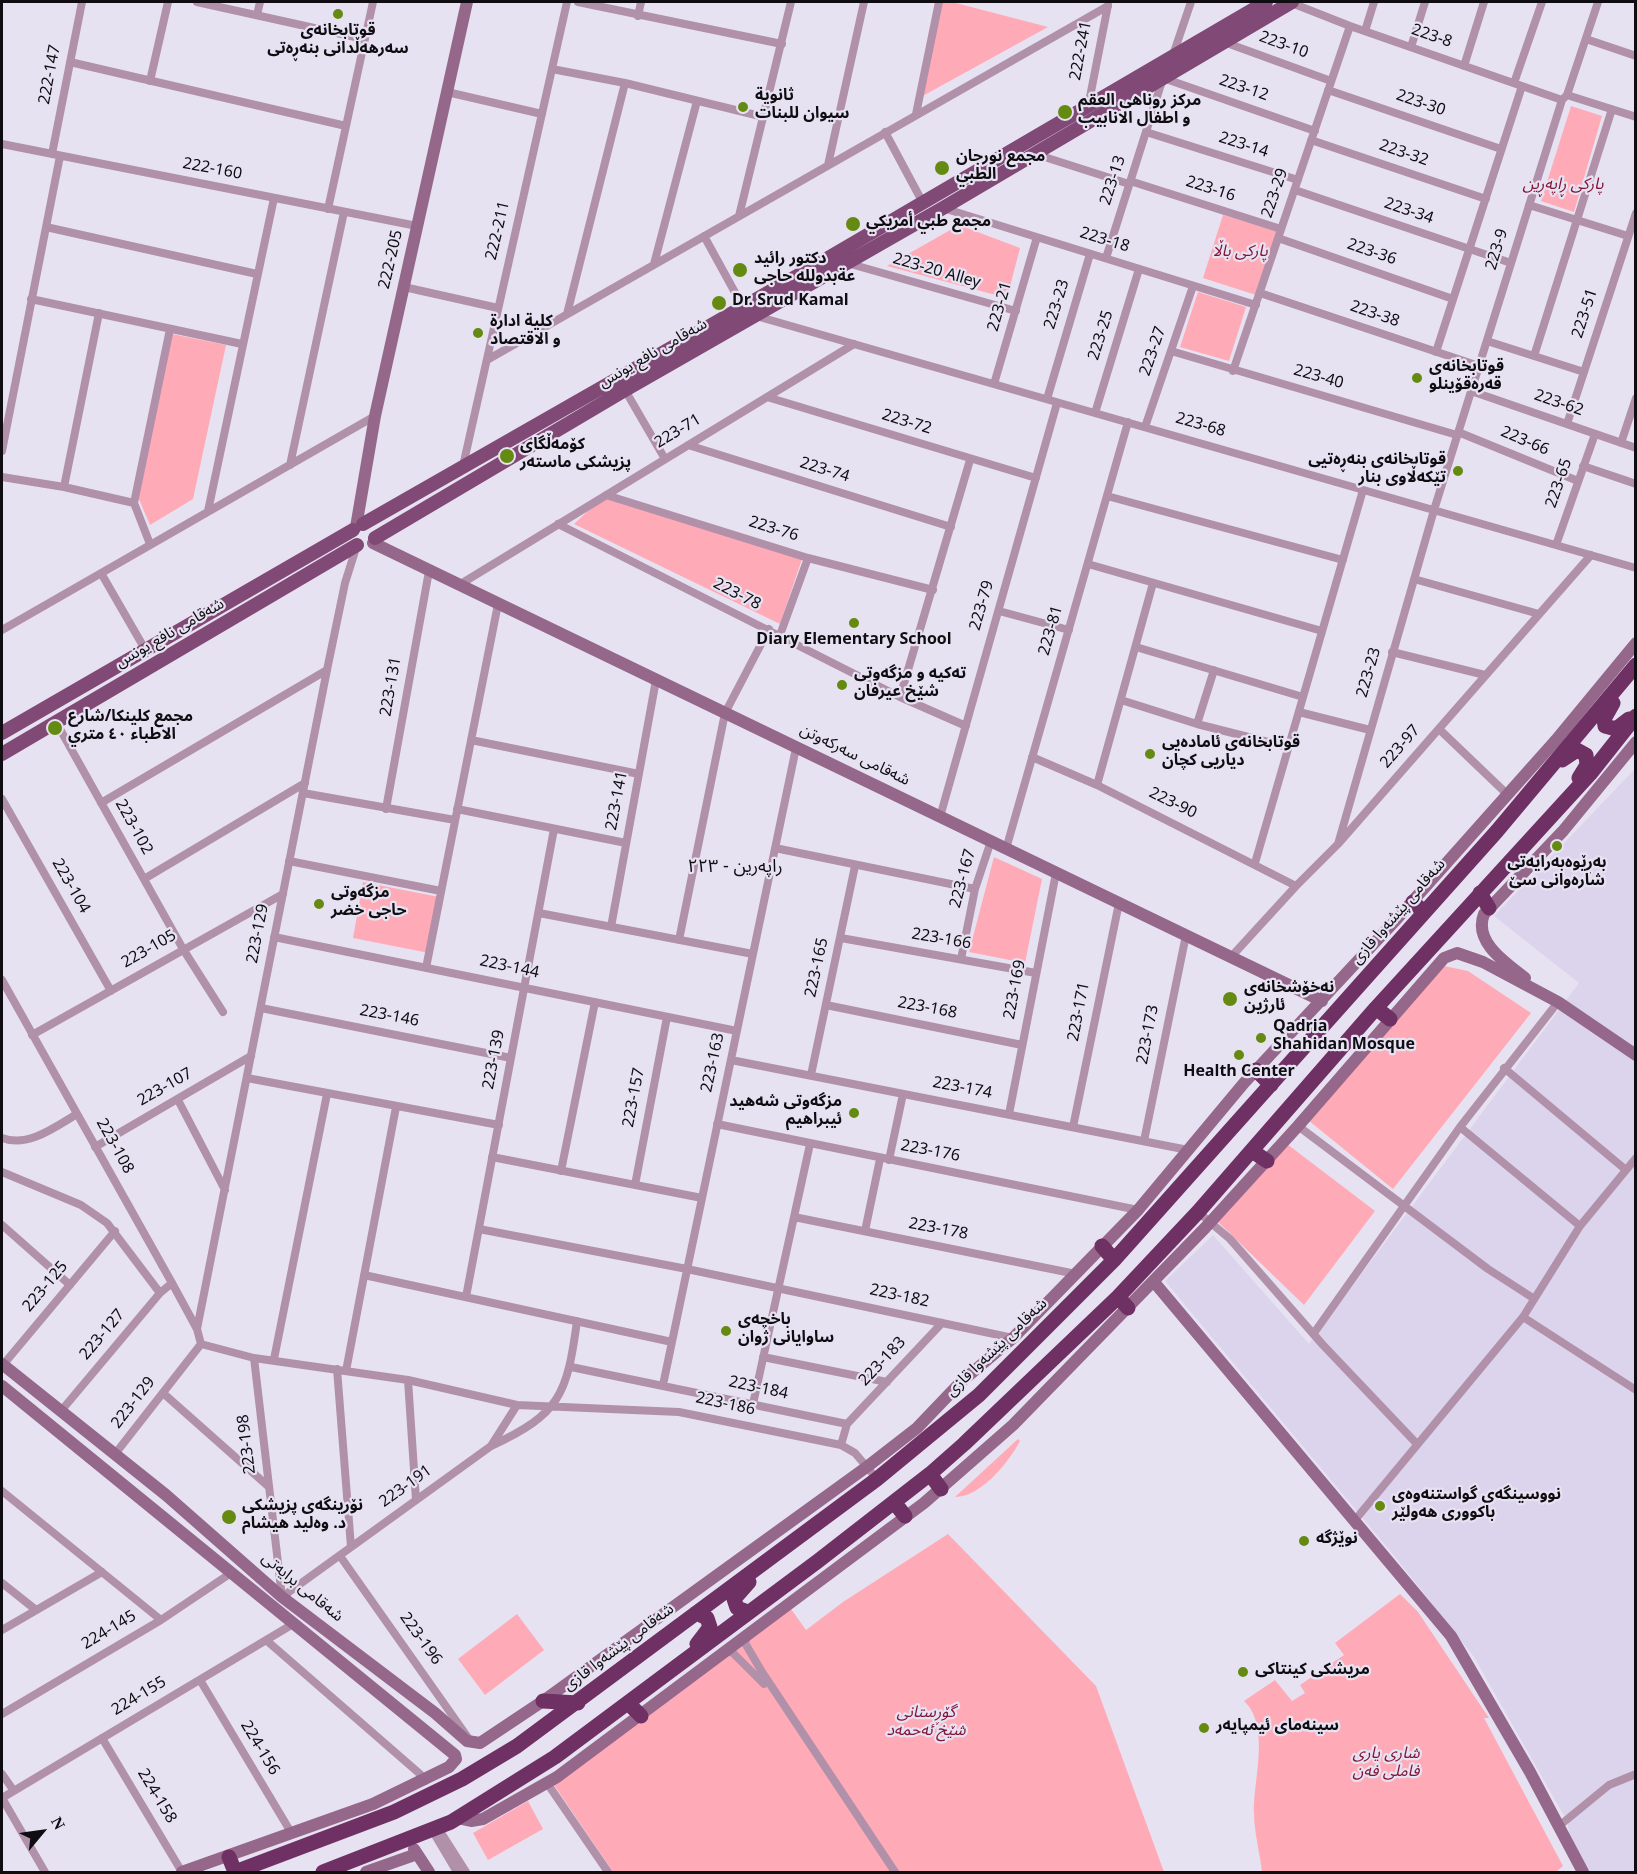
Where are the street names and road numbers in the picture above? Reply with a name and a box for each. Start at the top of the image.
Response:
street label: 222-241 [1068,20,1098,82]
street label: 223-8 [1408,22,1454,54]
street label: 223-10 [1256,29,1310,65]
street label: 222-147 [37,44,67,106]
street label: 223-12 [1216,73,1270,107]
street label: 223-30 [1393,88,1447,122]
street label: 223-14 [1216,130,1270,164]
street label: 223-32 [1376,138,1430,172]
street label: 223-13 [1098,154,1132,208]
street label: 222-160 [181,156,243,186]
street label: 223-29 [1260,167,1294,221]
street label: 223-16 [1183,174,1237,208]
street label: 223-34 [1381,196,1435,230]
street label: 222-211 [484,200,516,262]
street label: 223-18 [1077,225,1131,259]
street label: 223-9 [1484,227,1514,273]
street label: 222-205 [377,229,409,291]
street label: 223-36 [1344,237,1398,271]
street label: 223-20 Alley [890,251,982,295]
street label: 223-23 [1042,278,1076,332]
street label: 223-21 [986,280,1018,334]
street label: 223-51 [1570,287,1604,341]
street label: 223-38 [1347,299,1401,333]
street label: 223-25 [1086,309,1120,363]
street label: شەقامی نافع یونس [596,316,712,394]
street label: 223-27 [1138,325,1172,379]
street label: 223-40 [1291,363,1345,395]
street label: 223-62 [1531,388,1585,422]
street label: 223-72 [879,407,933,441]
street label: 223-68 [1173,411,1227,443]
street label: 223-71 [652,412,706,454]
street label: 223-66 [1497,424,1551,462]
street label: 223-74 [797,455,851,489]
street label: 223-65 [1544,457,1578,511]
street label: 223-76 [746,514,800,548]
street label: 223-78 [709,576,763,616]
street label: 223-79 [968,579,1000,633]
street label: شەقامی نافع یونس [113,596,229,674]
street label: 223-81 [1037,604,1069,658]
street label: 223-23 [1355,646,1387,700]
street label: 223-131 [378,656,408,718]
street label: شەقامی سەرکەوتن [796,722,912,792]
street label: 223-97 [1378,722,1426,774]
street label: 223-141 [604,770,634,832]
street label: 223-90 [1145,785,1199,825]
street label: 223-102 [109,797,155,859]
street label: 223-167 [948,848,982,910]
street label: 223-104 [46,856,92,918]
street label: شەقامی پێشەوا قازی [1349,856,1451,970]
street label: 223-129 [245,903,275,965]
street label: 223-166 [910,926,972,956]
street label: 223-105 [119,928,181,974]
street label: 223-165 [803,937,835,999]
street label: 223-144 [478,953,540,985]
street label: 223-169 [1002,959,1032,1021]
street label: 223-171 [1066,981,1096,1043]
street label: 223-168 [896,995,958,1025]
street label: 223-146 [358,1003,420,1033]
street label: 223-173 [1135,1004,1165,1066]
street label: 223-139 [481,1029,511,1091]
street label: 223-163 [699,1032,731,1094]
street label: 223-107 [135,1066,197,1112]
street label: 223-157 [621,1067,651,1129]
street label: 223-174 [931,1075,993,1105]
street label: 223-108 [90,1116,136,1178]
street label: 223-176 [899,1138,961,1168]
street label: 223-178 [907,1216,969,1246]
street label: 223-125 [20,1259,74,1317]
street label: 223-182 [868,1282,930,1314]
street label: شەقامی پێشەوا قازی [943,1296,1053,1402]
street label: 223-127 [77,1307,131,1365]
street label: 223-183 [856,1334,912,1392]
street label: 223-129 [109,1374,161,1434]
street label: 223-184 [727,1374,789,1406]
street label: 223-186 [694,1390,756,1422]
street label: 223-198 [236,1413,262,1475]
street label: 223-191 [377,1463,437,1513]
street label: شەقامی برایەتی [256,1550,346,1628]
street label: شەقامی پێشەوا قازی [561,1601,679,1697]
street label: 224-145 [79,1608,141,1656]
street label: 223-196 [394,1610,444,1670]
street label: 224-155 [109,1674,171,1722]
street label: 224-156 [234,1718,282,1780]
street label: 224-158 [131,1766,179,1828]

